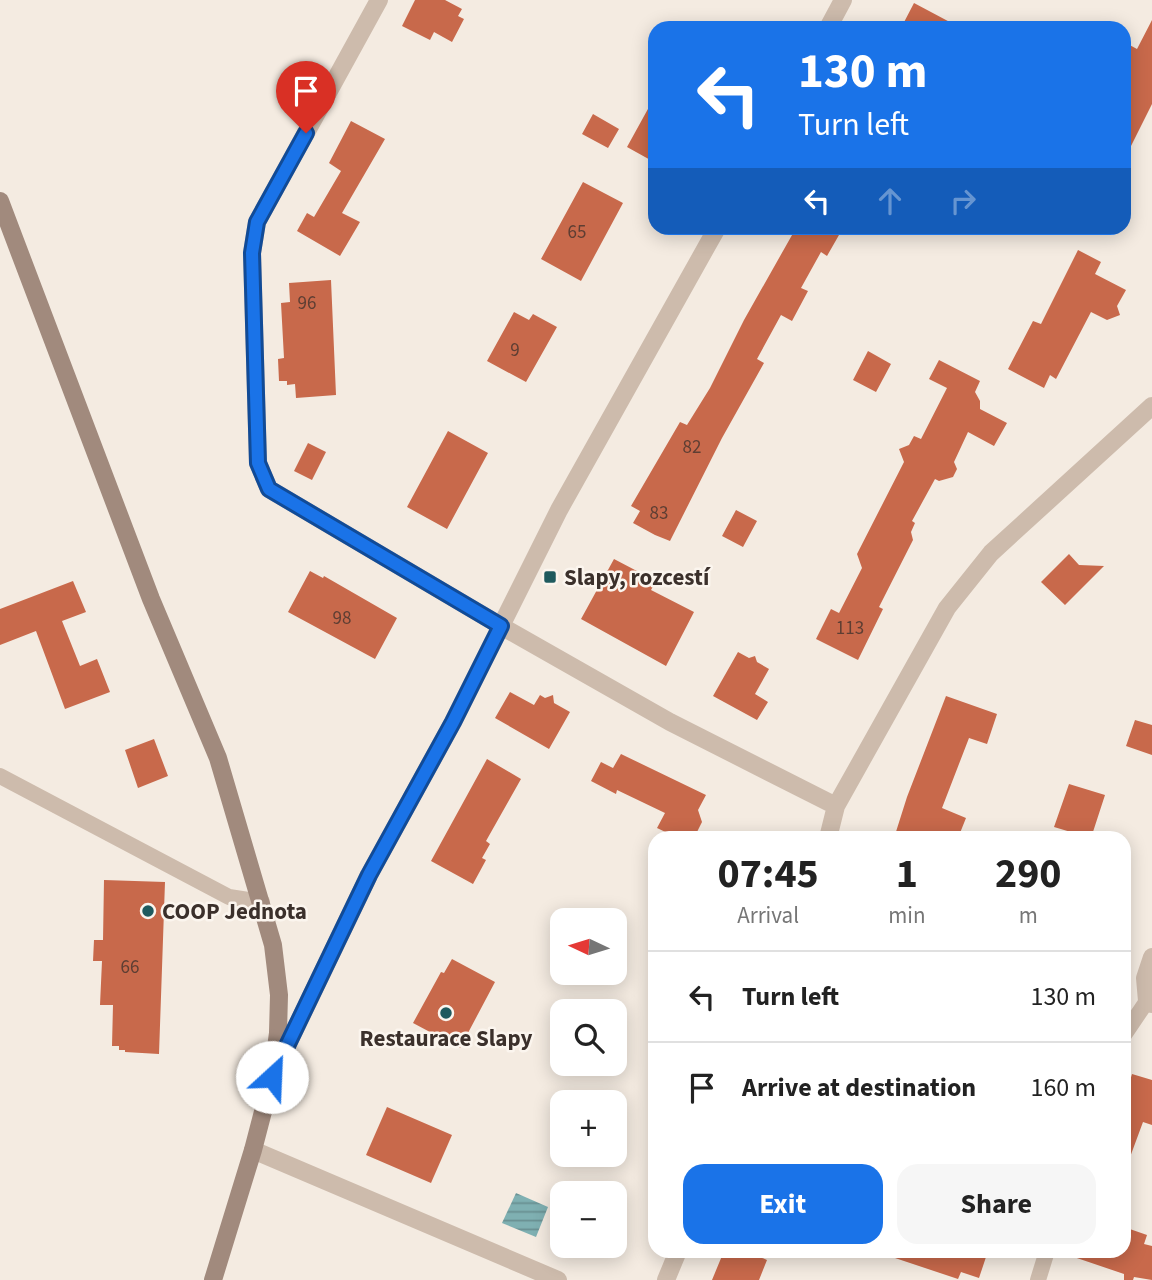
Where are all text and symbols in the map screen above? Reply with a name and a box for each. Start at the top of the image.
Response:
text: 130 m [798,37,927,107]
icon: left [683,49,774,140]
pin [276,61,336,133]
icon: arrive [287,72,325,110]
text: Turn left [798,102,909,148]
icon: left [798,182,836,220]
icon: ahead [871,182,909,220]
icon: right [944,182,982,220]
house number: 65 [568,219,586,246]
house number: 96 [298,290,316,317]
house number: 9 [510,337,520,364]
house number: 82 [683,434,701,461]
house number: 83 [650,500,668,527]
place label: Slapy, rozcestí [564,561,711,594]
marker: Slapy, rozcestí [542,569,558,585]
house number: 98 [333,605,351,632]
house number: 113 [836,615,864,642]
text: 07:45 [717,844,819,904]
text: 1 [896,844,918,904]
text: 290 [995,844,1062,904]
place label: COOP Jednota [162,895,307,928]
text: Arrival [737,899,799,932]
text: min [888,899,926,932]
text: m [1019,899,1038,932]
marker: COOP Jednota [140,903,156,919]
north arrow [550,908,626,985]
map controls [550,908,627,1258]
house number: 66 [121,954,139,981]
icon: left [683,978,721,1016]
text: Turn left [742,978,839,1015]
text: 130 m [1030,978,1096,1015]
button: search [550,999,627,1076]
marker: Restaurace Slapy [438,1005,454,1021]
place label: Restaurace Slapy [360,1022,532,1055]
position arrow [235,1040,309,1114]
icon: arrive [683,1069,721,1107]
text: Arrive at destination [742,1069,976,1106]
text: 160 m [1030,1069,1096,1106]
button: + [550,1090,627,1167]
button: Exit [683,1164,883,1244]
button: Share [897,1164,1096,1244]
button: − [550,1181,627,1258]

